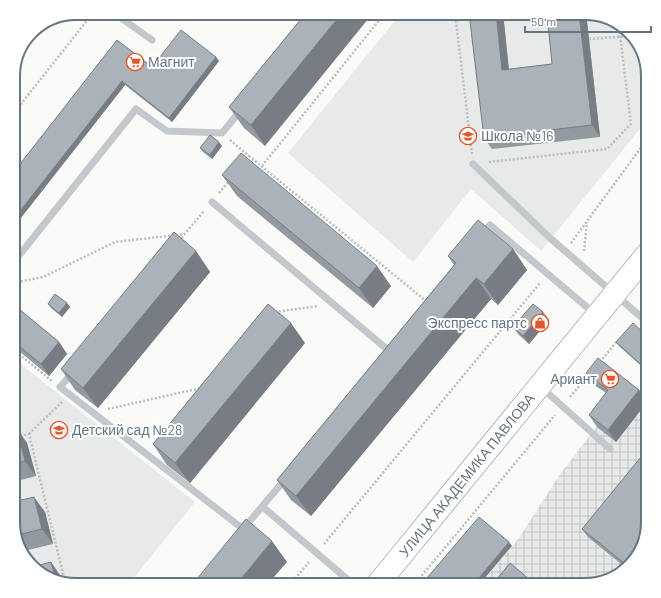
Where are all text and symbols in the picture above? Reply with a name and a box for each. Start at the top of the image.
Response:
scale bar [525,8,651,34]
text: 50 m [531,14,556,28]
supermarket icon: Магнит [125,52,145,72]
place label: Магнит [148,53,195,70]
school or university icon: Школа №16 [458,126,478,146]
place label: Школа №16 [481,127,553,144]
shop icon: Экспресс партс [530,313,550,333]
place label: Экспресс партс [428,314,527,331]
supermarket icon: Ариант [600,369,620,389]
place label: Ариант [550,370,598,387]
street label: УЛИЦА АКАДЕМИКА ПАВЛОВА [395,389,538,560]
school or university icon: Детский сад №28 [49,420,69,440]
place label: Детский сад №28 [72,421,182,438]

